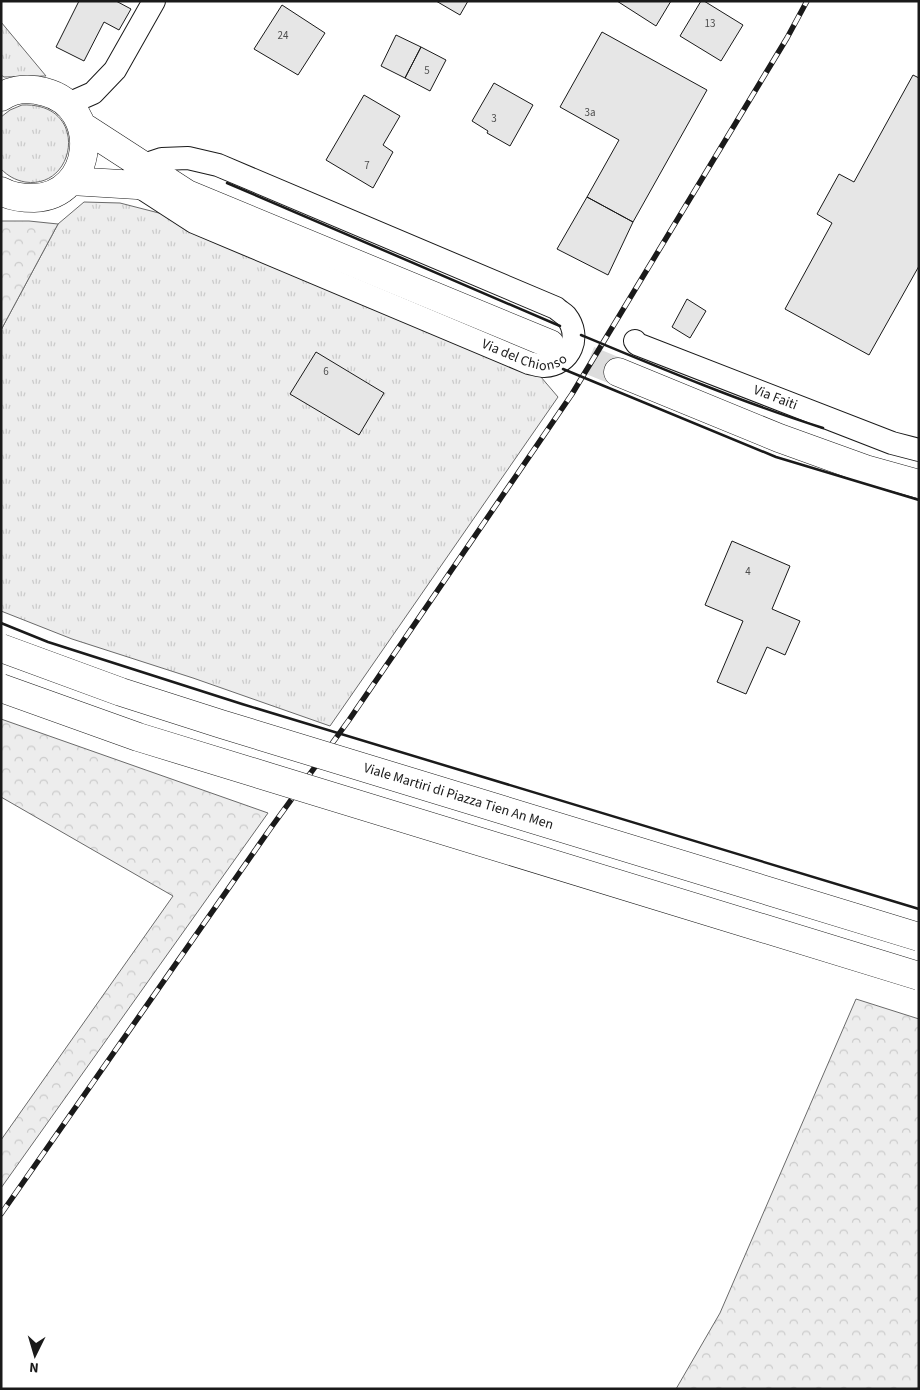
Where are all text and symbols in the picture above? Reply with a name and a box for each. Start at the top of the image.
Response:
house number: 13 [705,16,715,31]
house number: 24 [278,28,289,43]
house number: 5 [424,63,430,78]
house number: 3a [584,105,596,120]
house number: 3 [491,111,497,126]
house number: 7 [364,158,370,173]
street label: Via del Chionso [479,334,572,376]
house number: 6 [323,364,329,379]
street label: Via Faiti [750,380,800,415]
house number: 4 [745,564,751,579]
street label: Viale Martiri di Piazza Tien An Men [361,758,556,835]
north arrow [10,1330,60,1380]
text: N [28,1357,39,1377]

